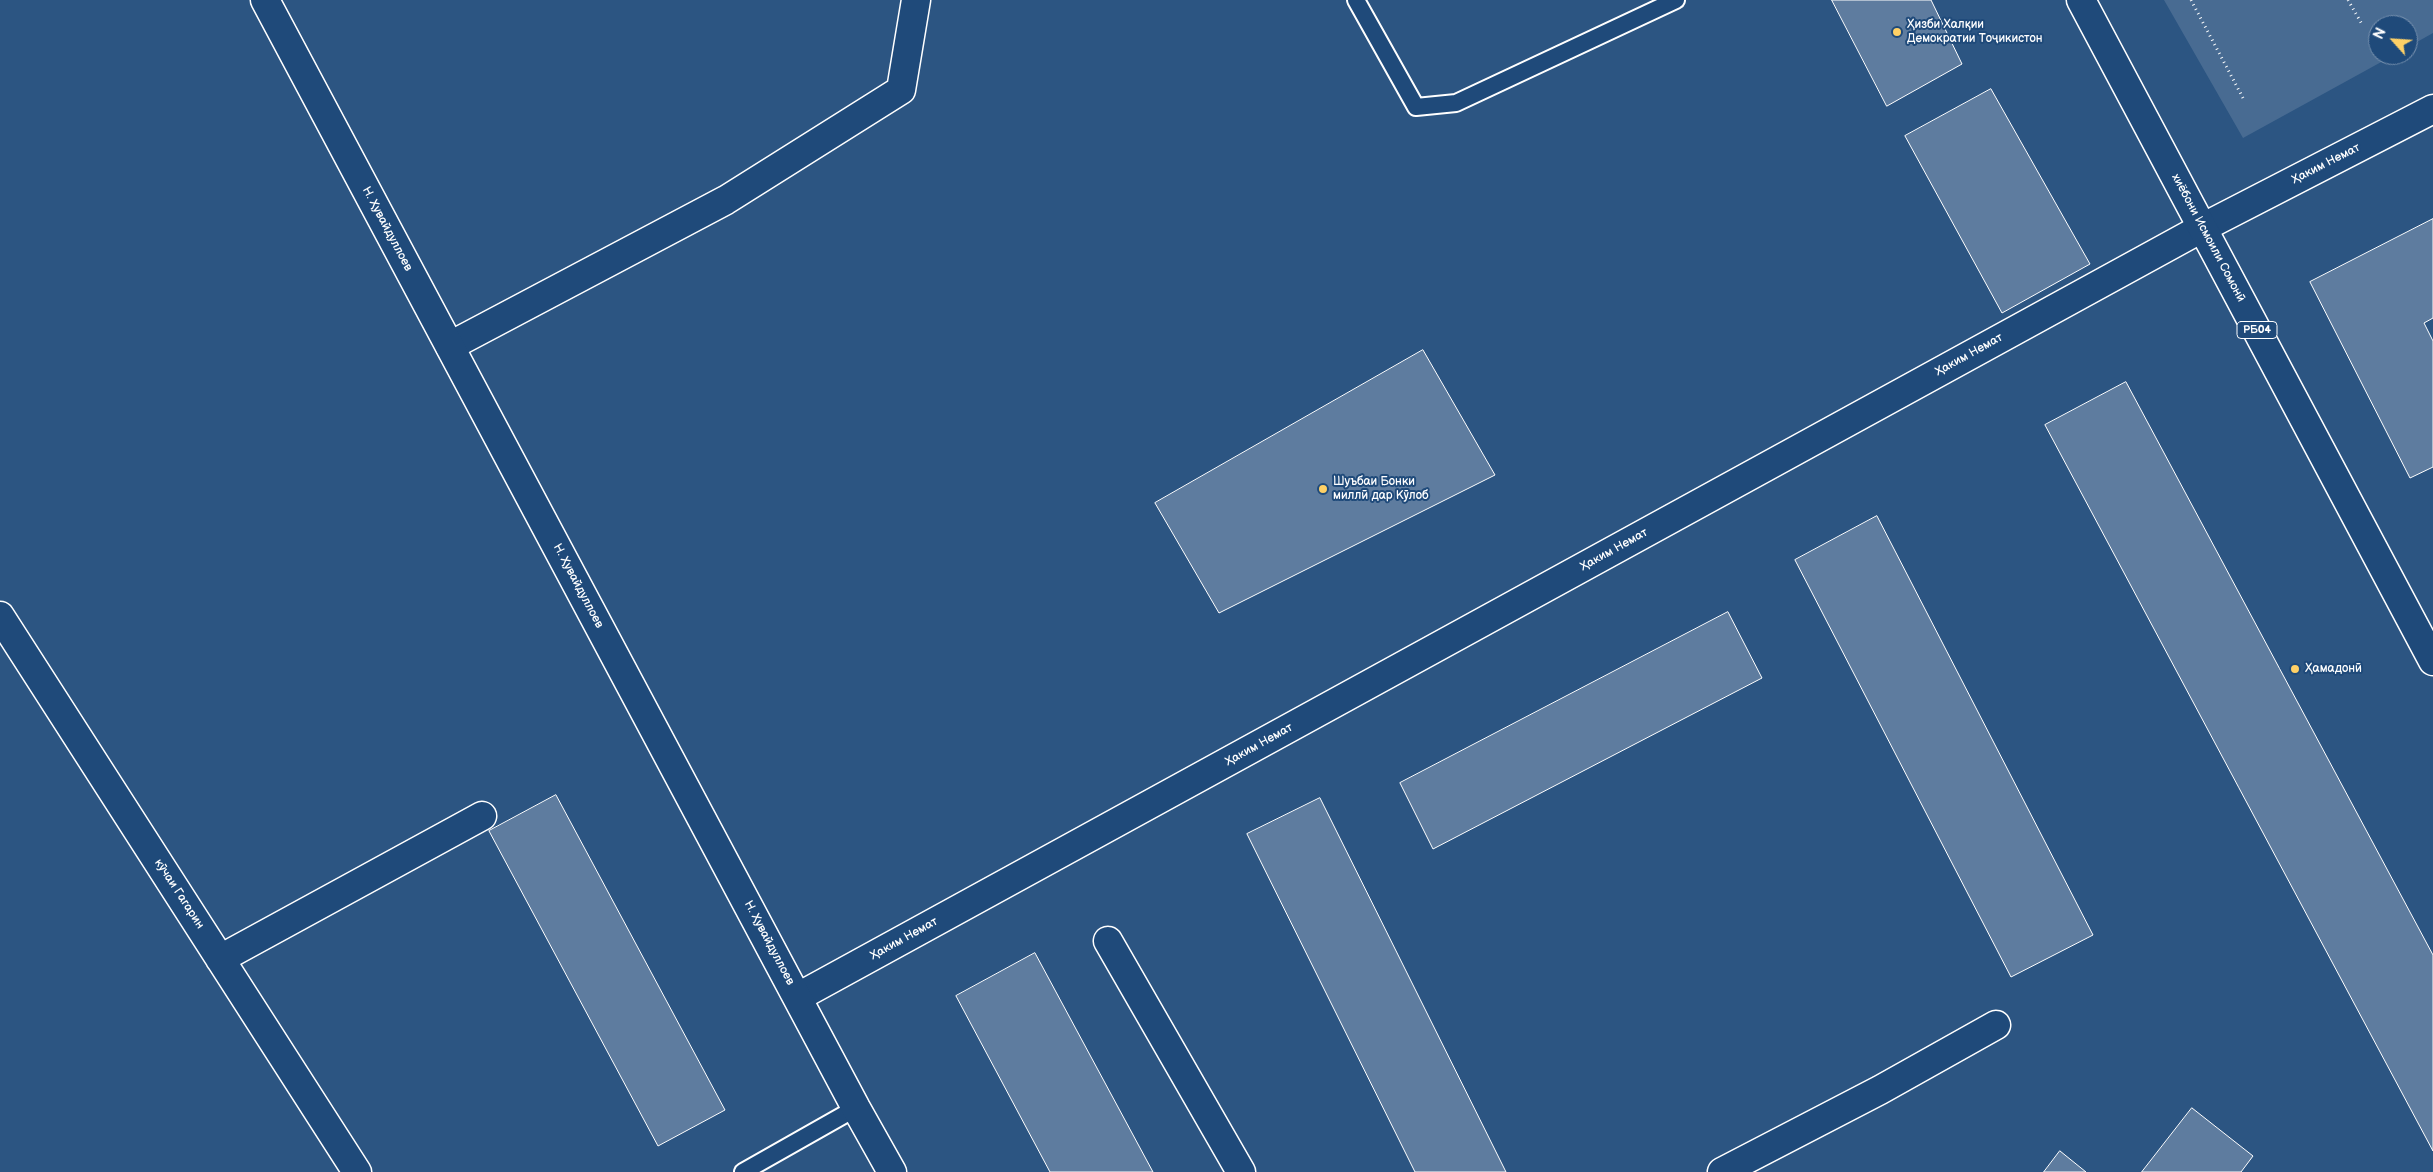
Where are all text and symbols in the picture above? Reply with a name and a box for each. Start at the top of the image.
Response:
north arrow [2368,15,2418,65]
place label: Ҳизби Халқии Демократии Тоҷикистон [1907,18,2042,46]
text: N [2370,25,2390,42]
marker: Ҳизби Халқии Демократии Тоҷикистон [1891,26,1903,38]
street label: Ҳаким Немат [2289,141,2363,187]
street label: хиёбони Исмоили Сомонӣ [2168,172,2248,304]
street label: Н. Ҳувайдуллоев [359,184,415,274]
road number: РБ04 [2237,322,2277,338]
street label: Ҳаким Немат [1933,331,2005,379]
place label: Шуъбаи Бонки миллӣ дар Кӯлоб [1333,475,1429,503]
marker: Шуъбаи Бонки миллӣ дар Кӯлоб [1317,483,1329,495]
street label: Ҳаким Немат [1578,526,1650,574]
street label: Н. Ҳувайдуллоев [550,541,606,631]
place label: Ҳамадонӣ [2305,662,2362,676]
marker: Ҳамадонӣ [2289,663,2301,675]
street label: Ҳаким Немат [1223,721,1295,769]
street label: кӯчаи Гагарин [151,856,207,932]
street label: Н. Ҳувайдуллоев [741,898,797,988]
street label: Ҳаким Немат [868,915,940,963]

